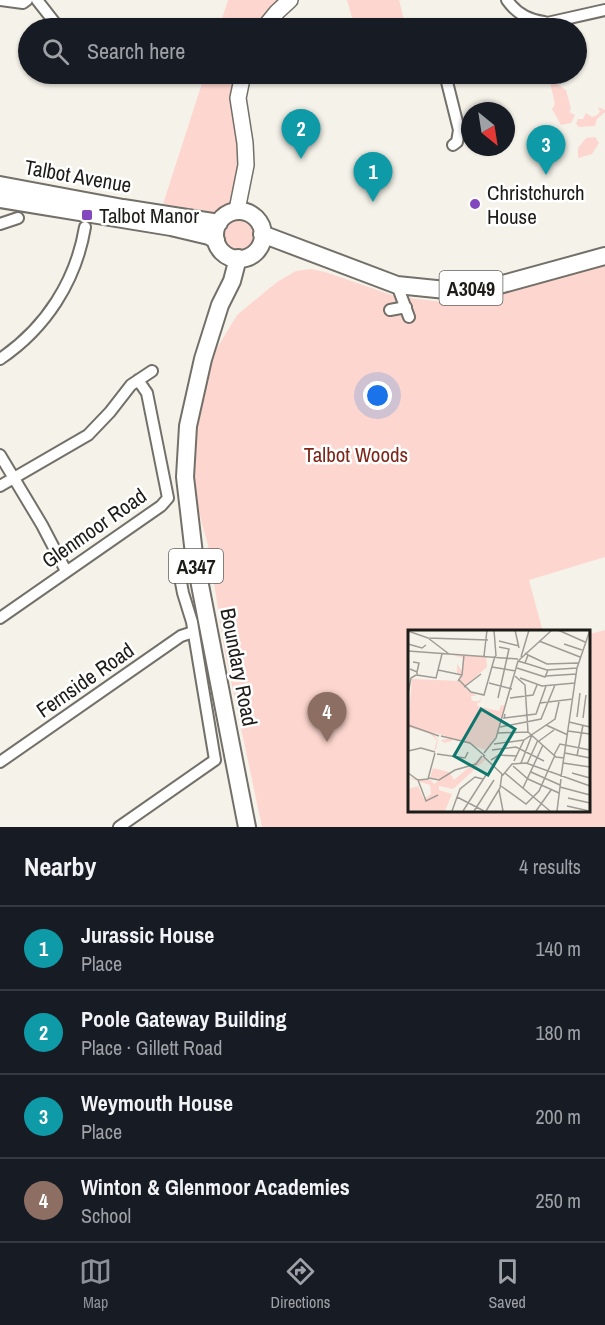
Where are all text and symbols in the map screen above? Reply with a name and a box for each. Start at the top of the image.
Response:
search box [18,18,587,84]
icon: search [39,35,72,68]
text: Search here [87,36,185,66]
north arrow [461,102,515,156]
pin: 2 [282,110,320,159]
pin: 3 [526,126,566,175]
street label: Talbot Avenue [22,152,134,200]
pin: 1 [354,152,392,202]
place label: Christchurch House [487,178,585,231]
marker: Christchurch House [468,197,482,211]
place label: Talbot Manor [99,201,199,230]
marker: Talbot Manor [80,208,94,222]
road number: A3049 [440,271,502,305]
your location [363,381,392,410]
park label: Talbot Woods [304,440,408,469]
street label: Glenmoor Road [36,481,152,575]
road number: A347 [169,549,223,583]
street label: Boundary Road [213,605,265,729]
inset map [408,630,590,812]
street label: Fernside Road [30,636,140,724]
pin: 4 [308,692,346,742]
text: Nearby [24,849,96,884]
text: 4 results [519,853,581,880]
text: Jurassic House [81,920,214,950]
text: 1 [39,935,48,962]
text: 140 m [535,935,581,962]
text: Place [81,950,122,977]
text: Poole Gateway Building [81,1004,287,1034]
text: 2 [39,1019,48,1046]
text: 180 m [535,1019,581,1046]
text: Place · Gillett Road [81,1034,222,1061]
text: Weymouth House [81,1088,233,1118]
text: 3 [39,1103,48,1130]
text: 200 m [535,1103,581,1130]
text: Place [81,1118,122,1145]
text: Winton & Glenmoor Academies [81,1172,350,1202]
text: 4 [39,1187,48,1214]
text: 250 m [535,1187,581,1214]
text: School [81,1202,131,1229]
tab: Map [79,1255,112,1313]
tab: Directions [270,1255,330,1313]
tab: Saved [489,1255,526,1313]

